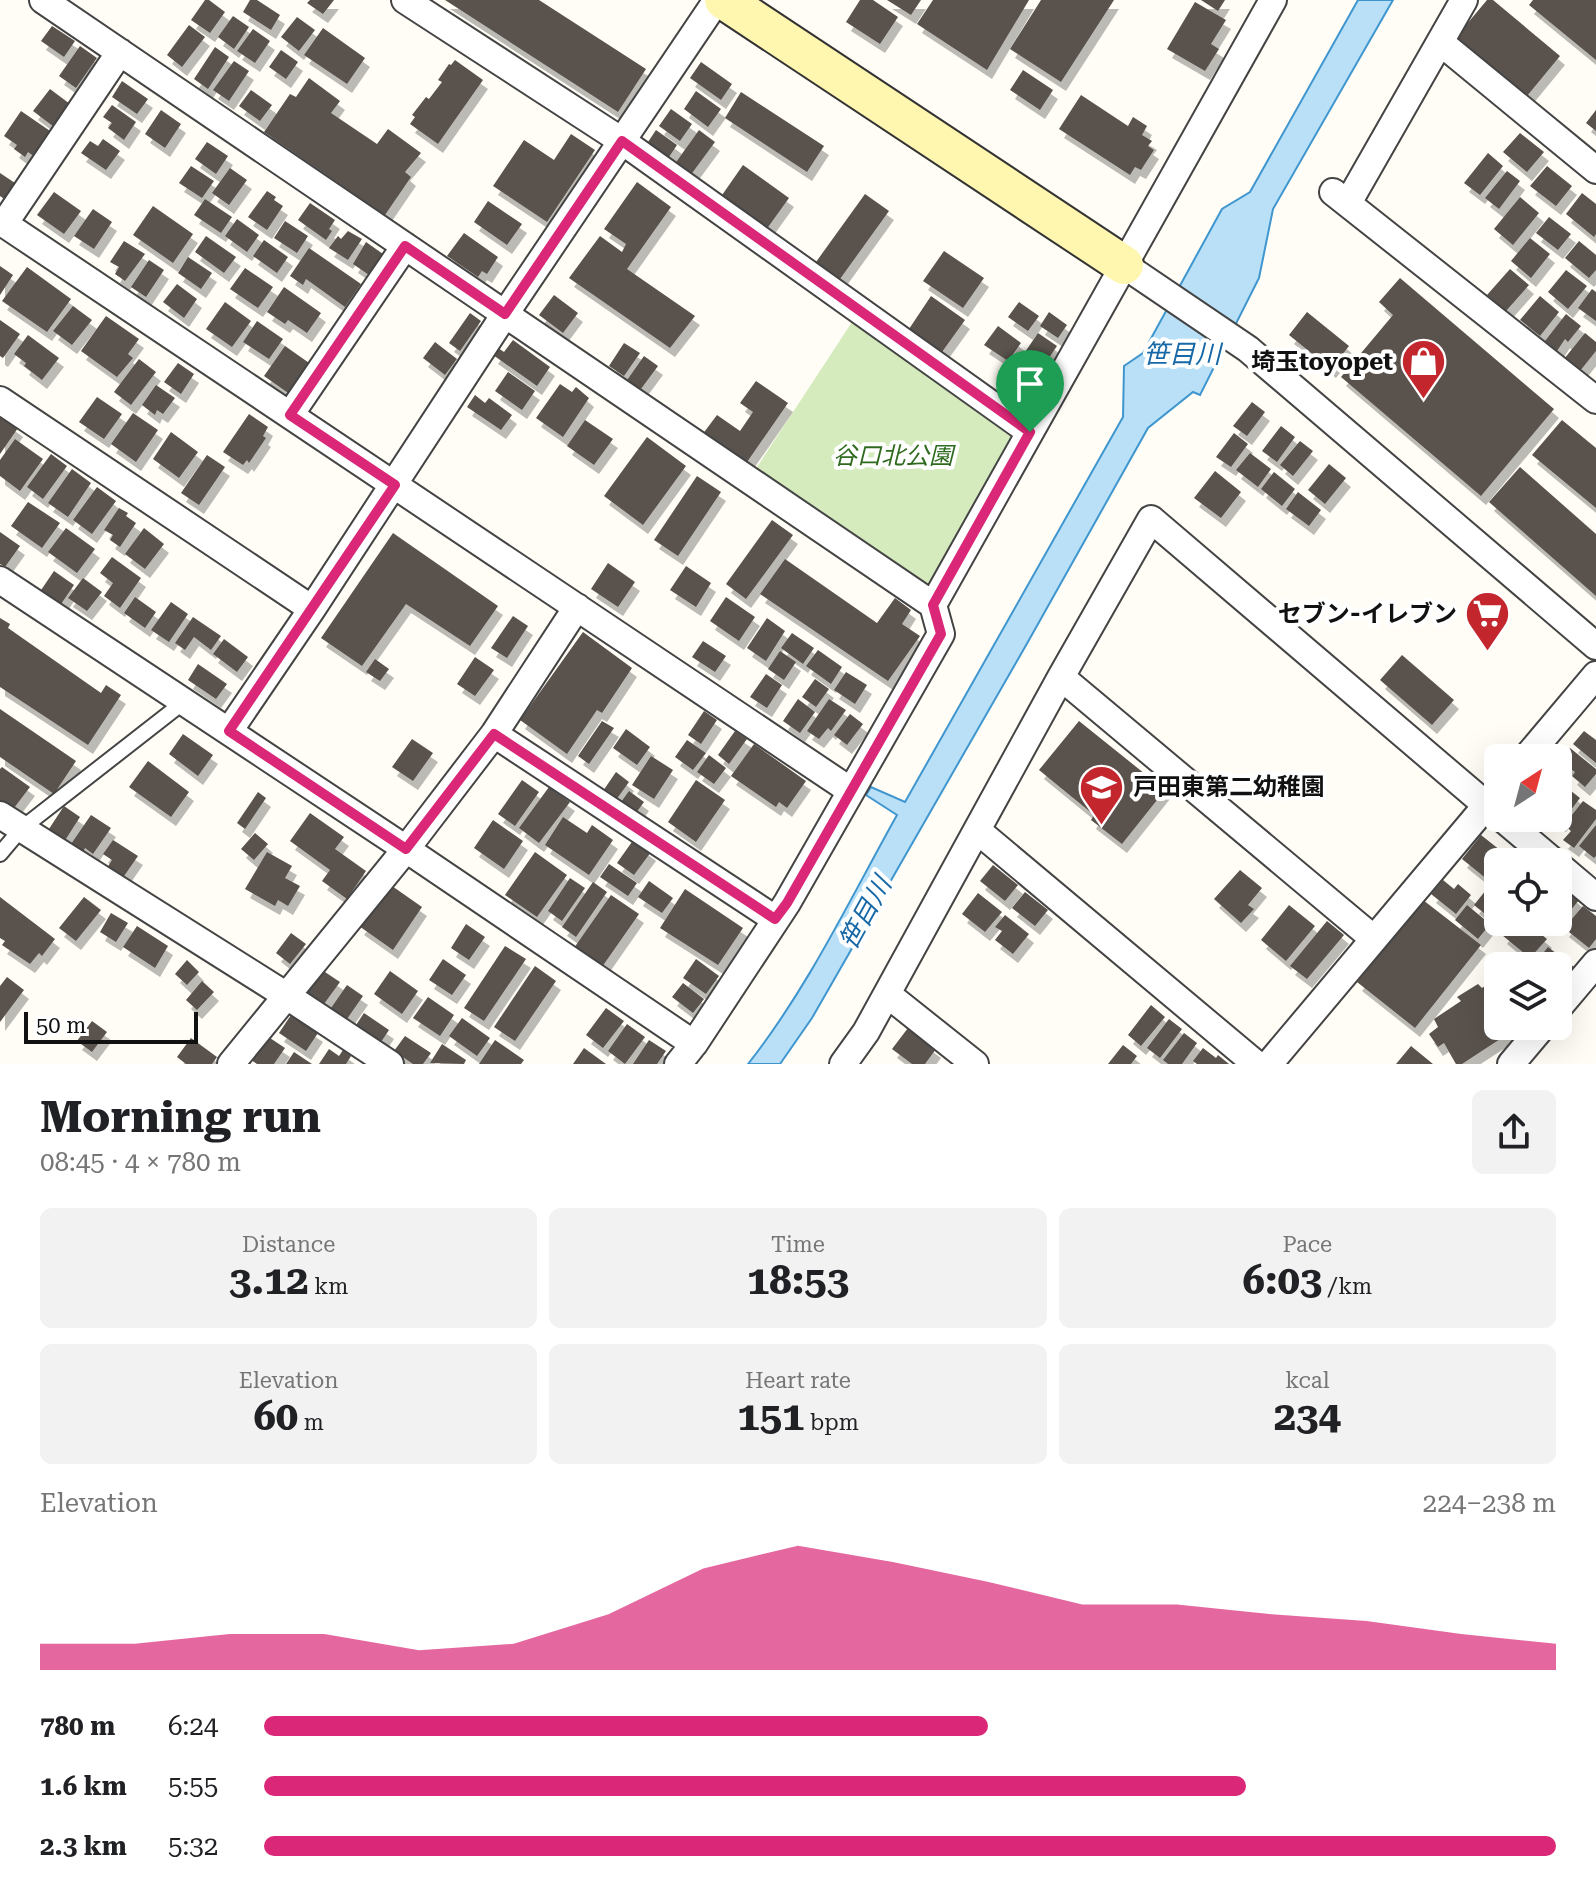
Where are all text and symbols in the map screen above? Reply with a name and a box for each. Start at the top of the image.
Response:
shop icon: 埼玉toyopet [1400,338,1448,401]
water label: 笹目川 [1143,339,1224,369]
place label: 埼玉toyopet [1251,348,1393,376]
pin [996,350,1064,432]
icon: arrive [1008,362,1052,406]
park label: 谷口北公園 [833,442,956,470]
supermarket icon: セブン-イレブン [1464,590,1512,653]
place label: セブン-イレブン [1278,600,1457,628]
north arrow [1484,744,1572,832]
map controls [1484,744,1572,1040]
school or university icon: 戸田東第二幼稚園 [1078,763,1126,826]
place label: 戸田東第二幼稚園 [1133,773,1325,801]
button: locate [1484,848,1572,936]
water label: 笹目川 [833,869,898,954]
button: layers [1484,952,1572,1040]
scale bar [24,1008,198,1044]
text: 50 m [36,1013,86,1038]
button: share [1472,1090,1556,1174]
text: Morning run [40,1091,321,1143]
text: 08:45 · 4 × 780 m [40,1147,241,1177]
text: Distance [242,1232,335,1257]
text: Time [771,1232,825,1257]
text: Pace [1283,1232,1332,1257]
text: 3.12 [229,1257,309,1304]
text: 18:53 [747,1257,849,1304]
text: 6:03 [1243,1257,1322,1304]
text: km [309,1274,348,1299]
text: /km [1322,1274,1372,1299]
text: Elevation [239,1368,339,1393]
text: Heart rate [745,1368,851,1393]
text: kcal [1285,1368,1329,1393]
text: 60 [253,1393,298,1440]
text: 151 [737,1393,804,1440]
text: 234 [1274,1393,1341,1440]
text: m [298,1410,324,1435]
text: bpm [804,1410,859,1435]
text: Elevation [40,1488,158,1518]
text: 224–238 m [1423,1488,1556,1518]
text: 780 m [40,1711,115,1741]
text: 6:24 [168,1711,218,1741]
text: 1.6 km [40,1771,127,1801]
text: 5:55 [168,1771,218,1801]
text: 2.3 km [40,1831,127,1861]
text: 5:32 [168,1831,218,1861]

